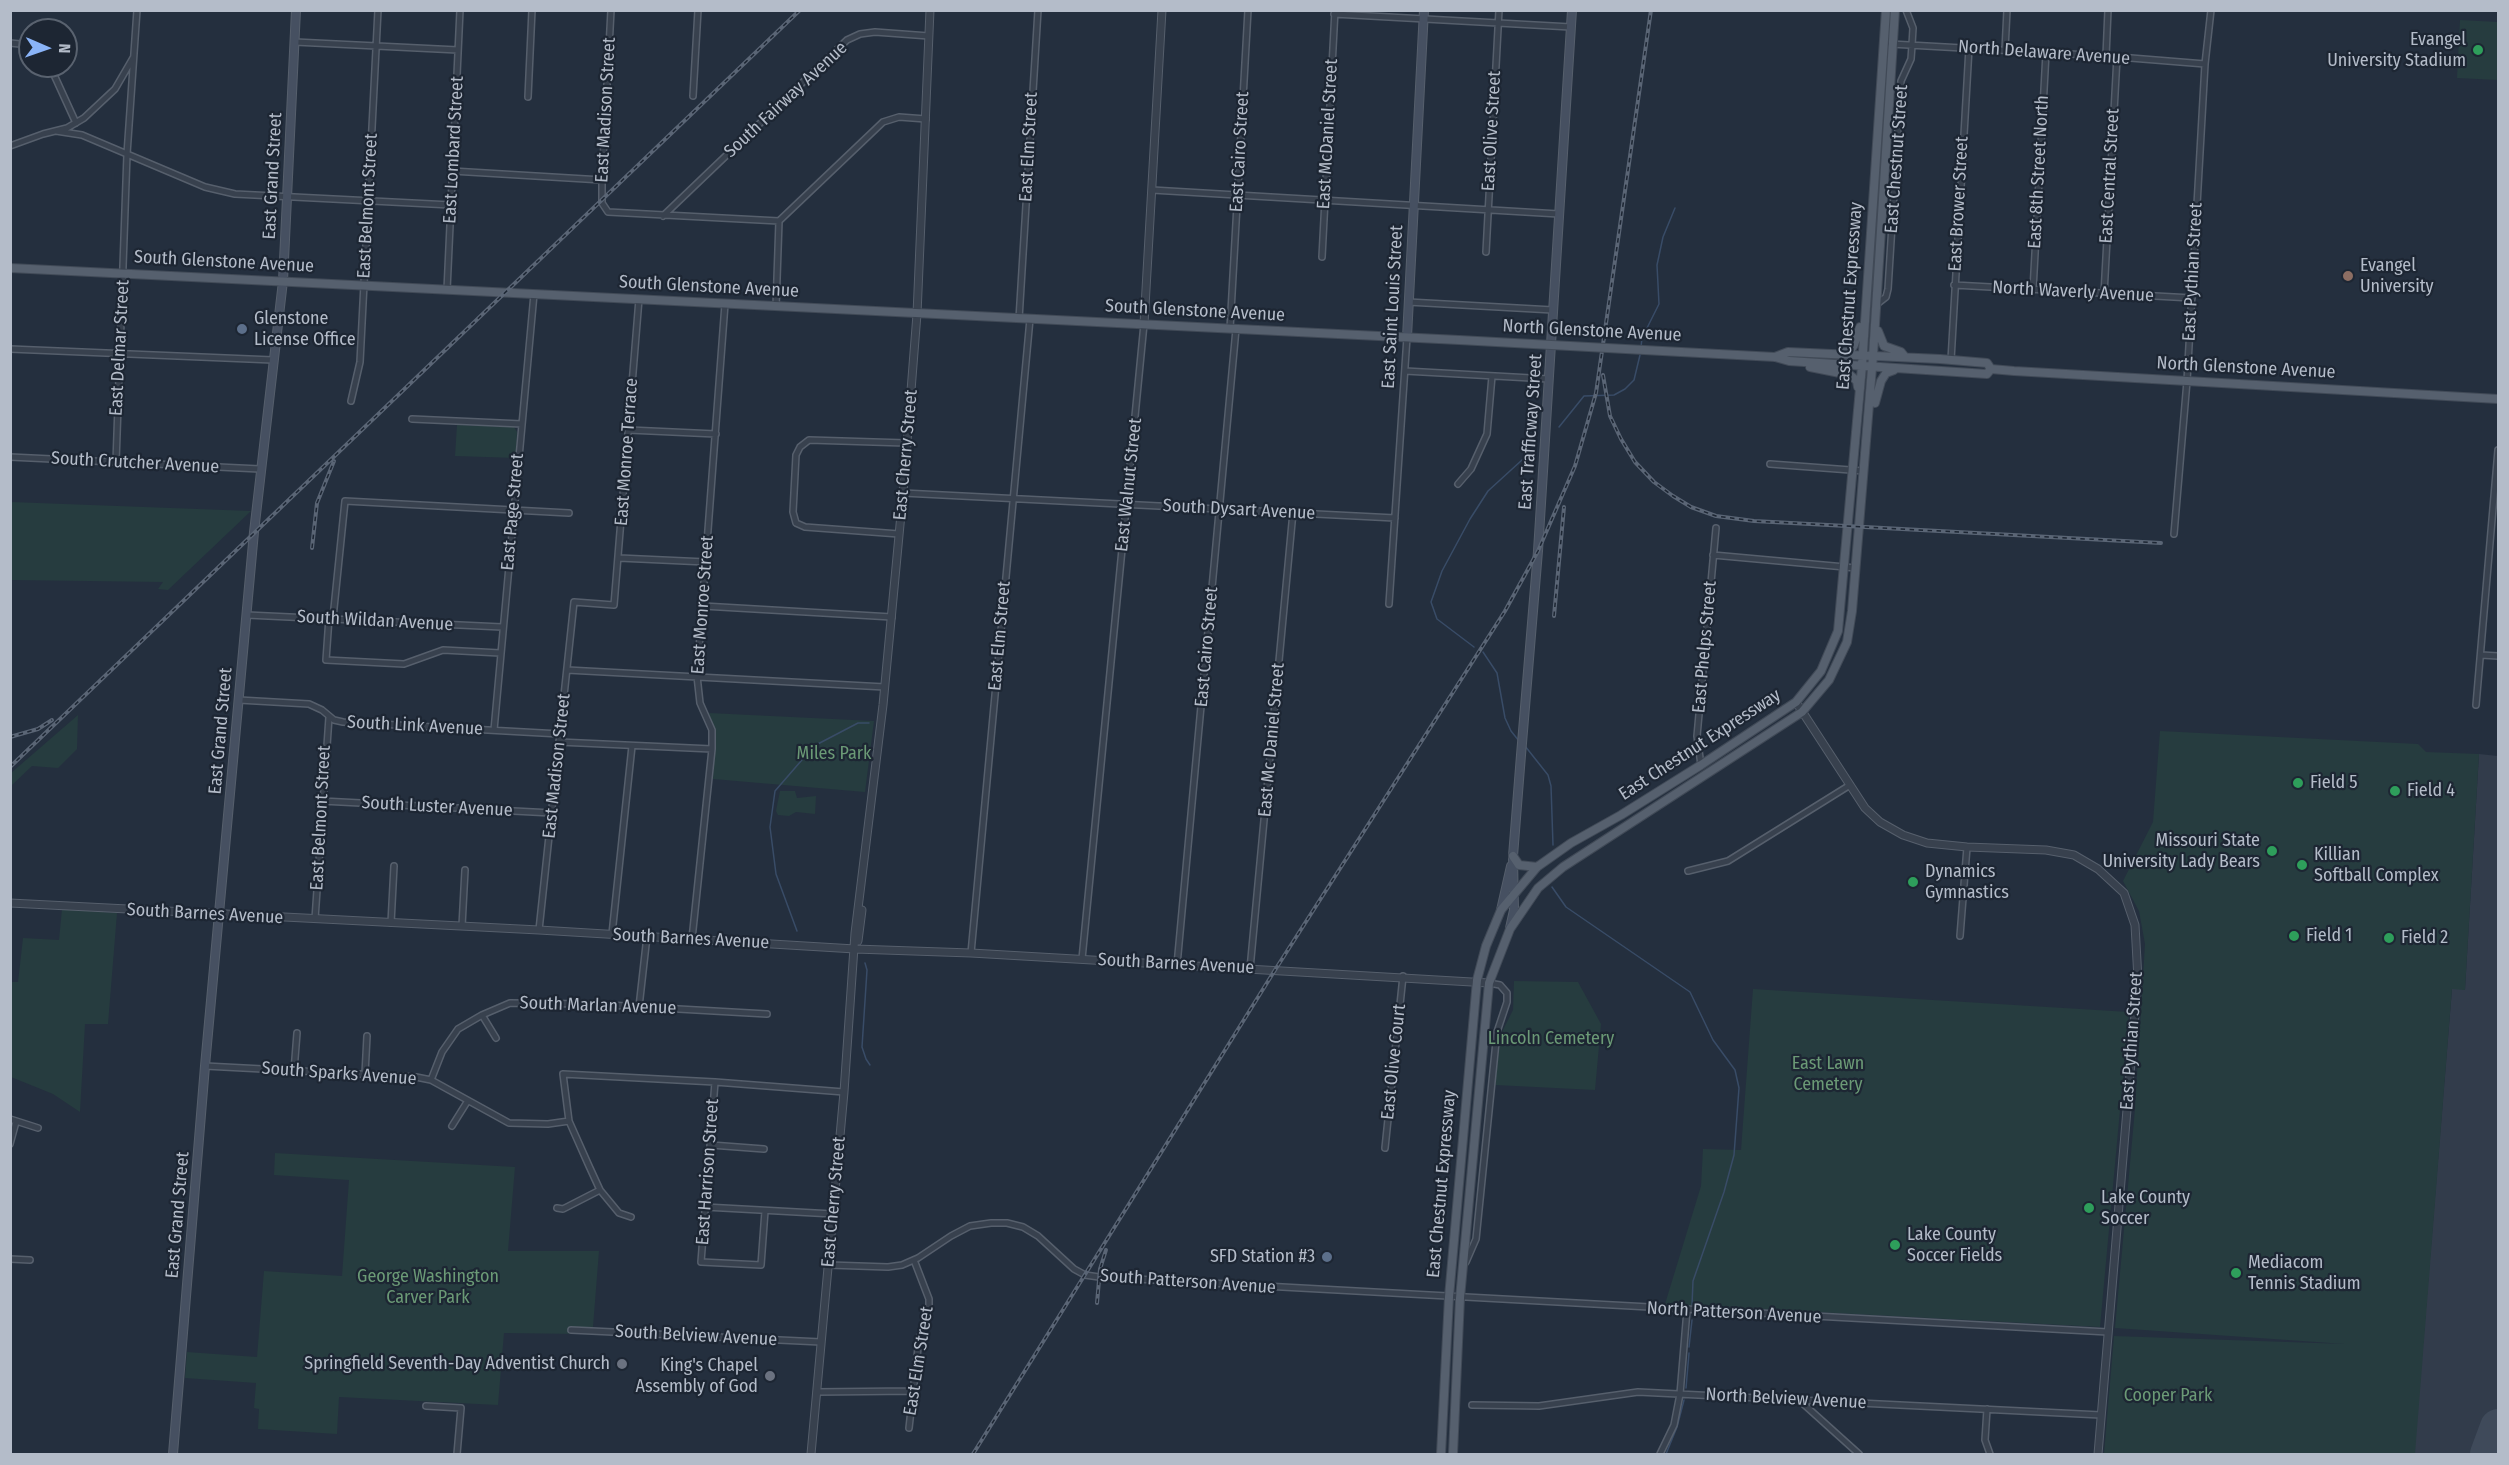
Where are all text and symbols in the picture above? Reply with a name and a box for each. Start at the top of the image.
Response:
north arrow [18,18,78,78]
place label: Evangel University Stadium [2327,29,2466,72]
street label: North Delaware Avenue [1957,36,2131,70]
street label: East Madison Street [591,37,621,183]
street label: South Fairway Avenue [720,37,852,163]
text: N [55,43,74,54]
marker: Evangel University Stadium [2471,43,2485,57]
street label: East McDaniel Street [1313,58,1343,210]
street label: East Olive Street [1478,70,1506,192]
street label: East Lombard Street [439,76,469,224]
street label: East Chestnut Street [1881,84,1913,234]
street label: East Elm Street [1015,91,1043,203]
street label: East Cairo Street [1226,91,1254,213]
street label: East 8th Street North [2024,95,2054,249]
street label: East Central Street [2096,108,2124,244]
street label: East Grand Street [259,112,287,240]
street label: East Belmont Street [353,133,383,279]
street label: East Brower Street [1945,136,1973,272]
street label: East Chestnut Expressway [1833,201,1867,391]
street label: East Pythian Street [2179,202,2207,342]
street label: East Saint Louis Street [1378,225,1408,389]
street label: South Glenstone Avenue [133,246,315,278]
place label: Evangel University [2360,255,2434,298]
marker: Evangel University [2341,269,2355,283]
street label: South Glenstone Avenue [618,271,800,303]
street label: North Waverly Avenue [1992,277,2154,307]
street label: East Delmar Street [106,279,134,417]
street label: South Glenstone Avenue [1104,295,1286,327]
place label: Glenstone License Office [254,308,356,350]
street label: North Glenstone Avenue [1502,316,1682,346]
marker: Glenstone License Office [235,322,249,336]
street label: East Trafficway Street [1515,353,1547,511]
street label: North Glenstone Avenue [2156,353,2336,383]
street label: East Monroe Terrace [611,377,643,527]
street label: East Cherry Street [890,389,922,521]
street label: East Walnut Street [1111,417,1147,553]
street label: South Crutcher Avenue [50,448,220,478]
street label: East Page Street [497,453,529,571]
street label: South Dysart Avenue [1162,495,1316,525]
street label: East Monroe Street [687,535,719,675]
street label: East Elm Street [984,580,1016,692]
street label: East Phelps Street [1688,580,1722,714]
street label: East Cairo Street [1191,586,1223,708]
street label: South Wildan Avenue [296,606,454,636]
street label: East Mc Daniel Street [1254,662,1290,818]
street label: East Grand Street [205,667,237,795]
street label: East Chestnut Expressway [1615,685,1785,805]
street label: East Madison Street [539,692,575,840]
street label: South Link Avenue [346,712,484,740]
park label: Miles Park [797,743,871,765]
street label: East Belmont Street [306,745,336,891]
place label: Field 5 [2310,772,2358,794]
marker: Field 5 [2291,776,2305,790]
place label: Field 4 [2407,780,2455,802]
marker: Field 4 [2388,784,2402,798]
street label: South Luster Avenue [361,792,513,822]
place label: Missouri State University Lady Bears [2103,830,2260,872]
marker: Missouri State University Lady Bears [2265,844,2279,858]
place label: Killian Softball Complex [2314,844,2439,886]
marker: Killian Softball Complex [2295,858,2309,872]
place label: Dynamics Gymnastics [1925,861,2009,904]
marker: Dynamics Gymnastics [1906,875,1920,889]
street label: South Barnes Avenue [126,899,284,929]
street label: South Barnes Avenue [612,924,770,954]
place label: Field 1 [2306,925,2352,947]
place label: Field 2 [2401,927,2448,949]
marker: Field 1 [2287,929,2301,943]
marker: Field 2 [2382,931,2396,945]
street label: South Barnes Avenue [1097,949,1255,979]
street label: East Pythian Street [2116,971,2148,1111]
street label: South Marlan Avenue [519,992,677,1020]
street label: East Olive Court [1377,1003,1411,1121]
park label: Lincoln Cemetery [1488,1028,1614,1050]
park label: East Lawn Cemetery [1792,1053,1864,1096]
street label: South Sparks Avenue [261,1058,417,1090]
street label: East Chestnut Expressway [1423,1089,1461,1279]
street label: East Harrison Street [692,1098,724,1246]
street label: East Cherry Street [818,1136,850,1268]
street label: East Grand Street [162,1151,194,1279]
place label: Lake County Soccer [2101,1187,2190,1230]
marker: Lake County Soccer [2082,1201,2096,1215]
place label: Lake County Soccer Fields [1907,1224,2002,1266]
marker: Lake County Soccer Fields [1888,1238,1902,1252]
place label: SFD Station #3 [1210,1246,1315,1268]
marker: SFD Station #3 [1320,1250,1334,1264]
place label: Mediacom Tennis Stadium [2248,1252,2361,1294]
street label: South Patterson Avenue [1099,1265,1277,1299]
park label: George Washington Carver Park [357,1266,499,1308]
marker: Mediacom Tennis Stadium [2229,1266,2243,1280]
street label: North Patterson Avenue [1646,1298,1822,1328]
street label: East Elm Street [900,1305,938,1417]
street label: South Belview Avenue [614,1321,778,1351]
place label: Springfield Seventh-Day Adventist Church [304,1353,610,1375]
place label: King's Chapel Assembly of God [636,1355,758,1398]
marker: Springfield Seventh-Day Adventist Church [615,1357,629,1371]
marker: King's Chapel Assembly of God [763,1369,777,1383]
street label: North Belview Avenue [1705,1384,1867,1414]
park label: Cooper Park [2124,1385,2212,1407]

